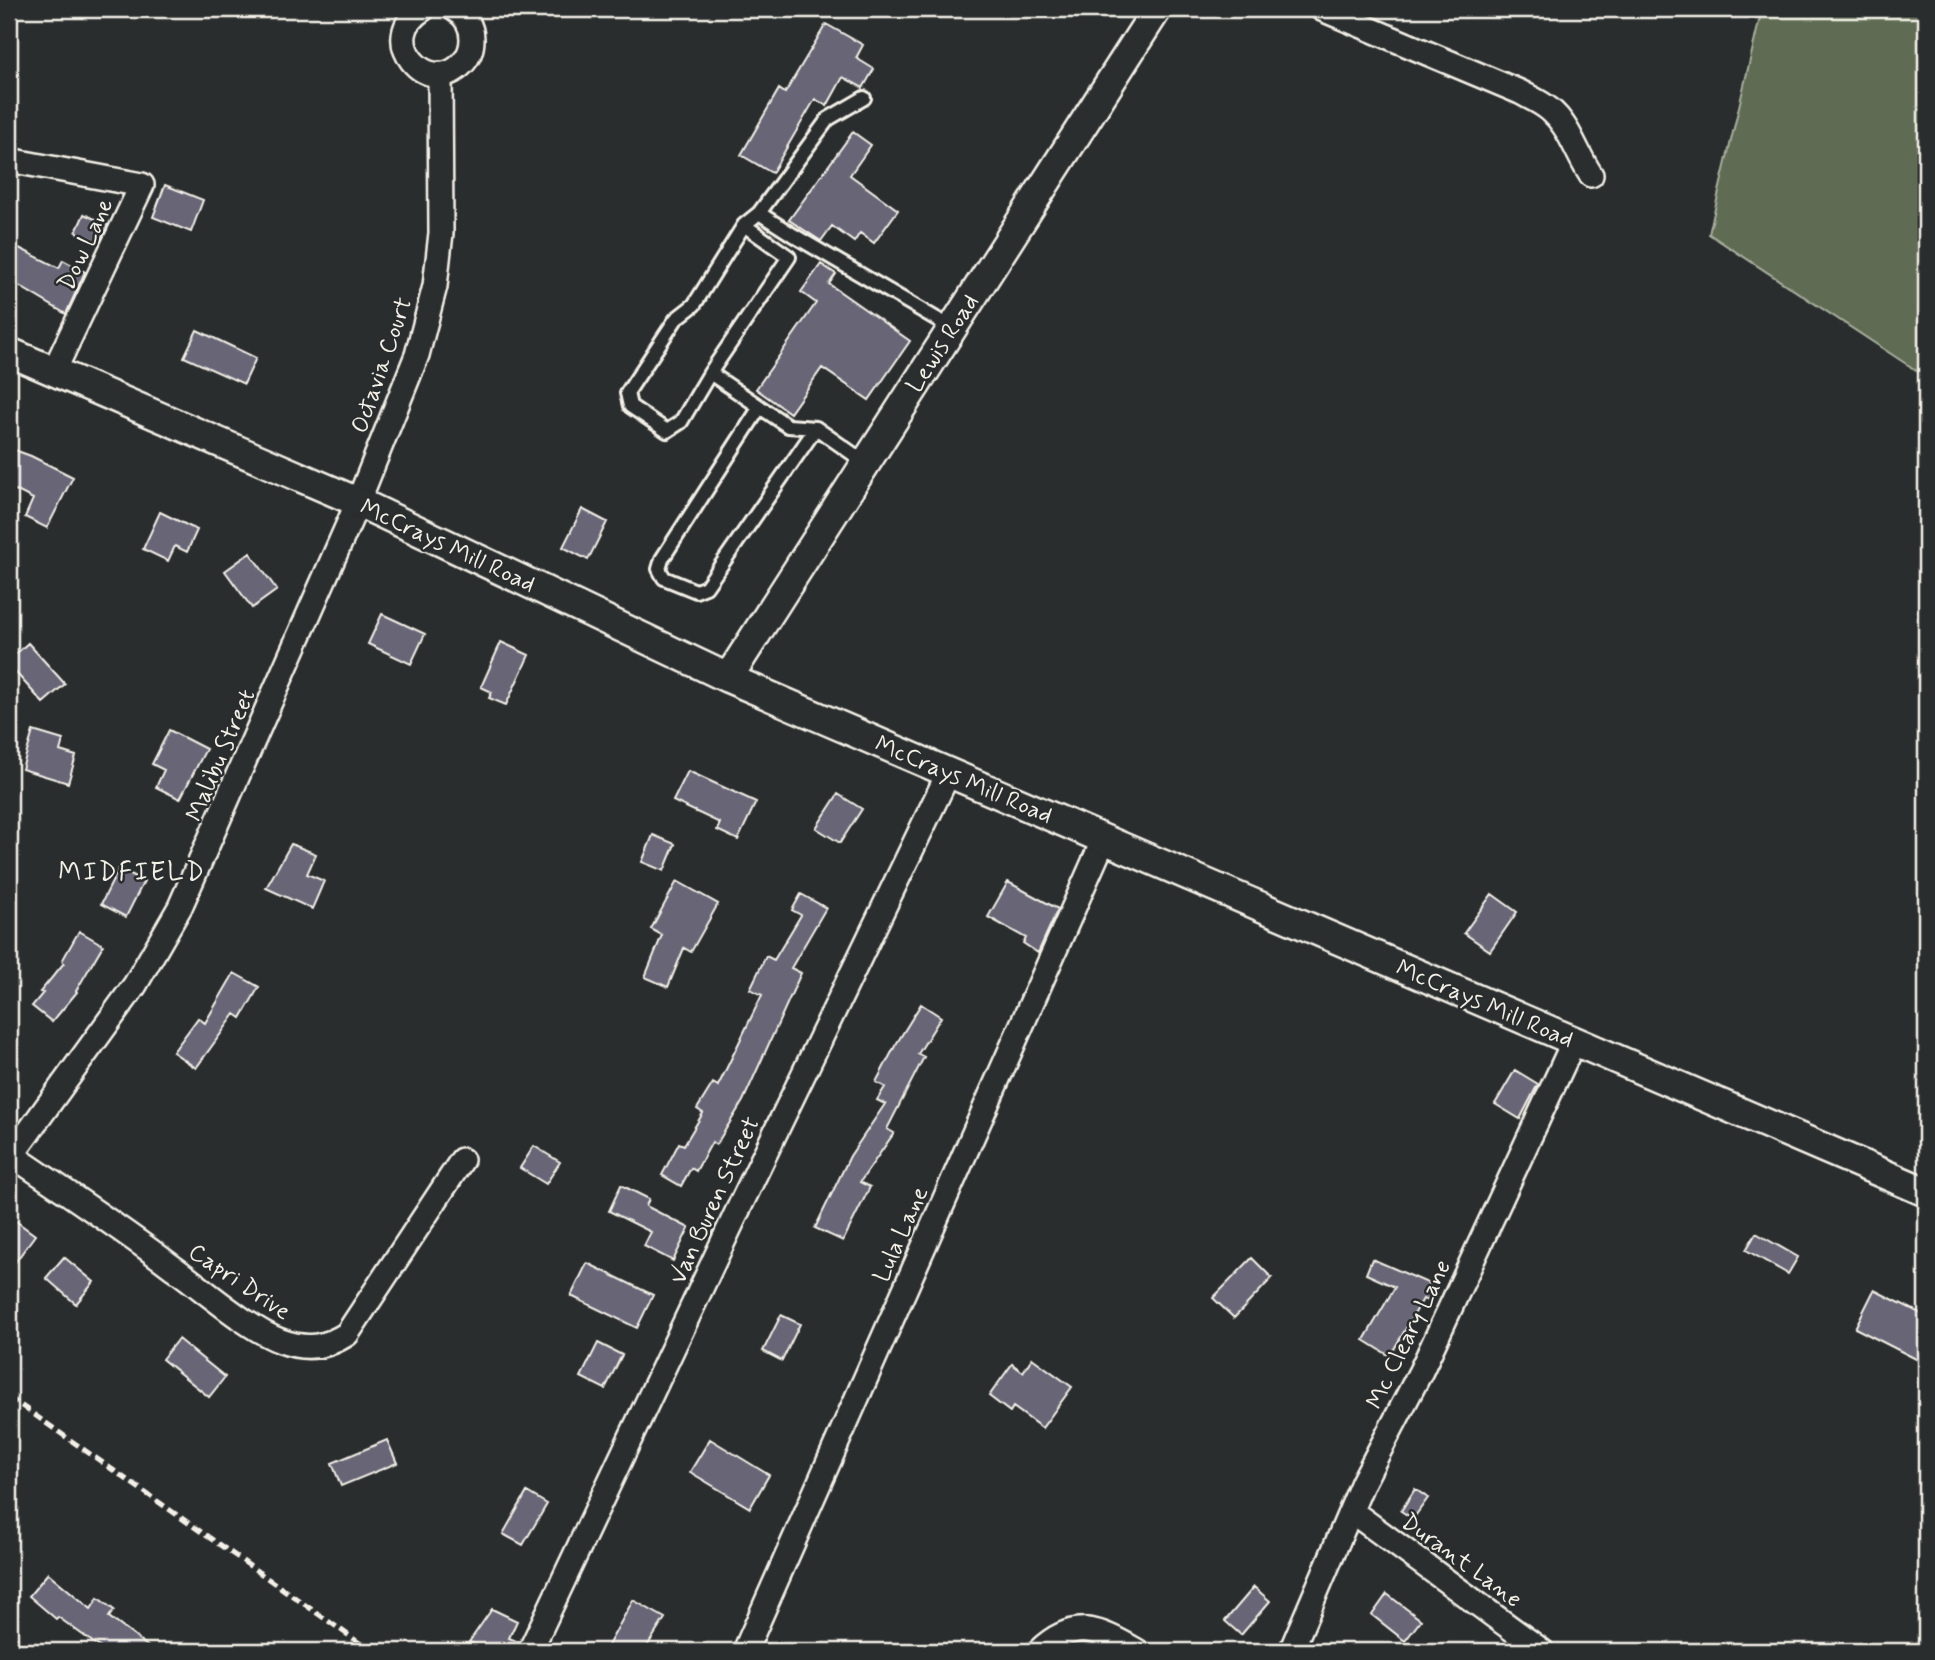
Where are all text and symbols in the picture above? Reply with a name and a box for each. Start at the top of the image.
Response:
street label: Dow Lane [52,194,121,296]
street label: Lewis Road [900,289,987,399]
street label: Octavia Court [345,293,420,438]
street label: McCrays Mill Road [355,492,540,601]
street label: Malibu Street [180,685,263,827]
street label: McCrays Mill Road [870,729,1057,832]
district label: MIDFIELD [58,856,206,890]
street label: McCrays Mill Road [1391,953,1578,1056]
street label: Van Buren Street [663,1112,768,1289]
street label: Lula Lane [867,1182,936,1287]
street label: Capri Drive [182,1237,297,1328]
street label: Mc Cleary Lane [1360,1255,1459,1414]
street label: Durant Lane [1395,1507,1528,1615]

